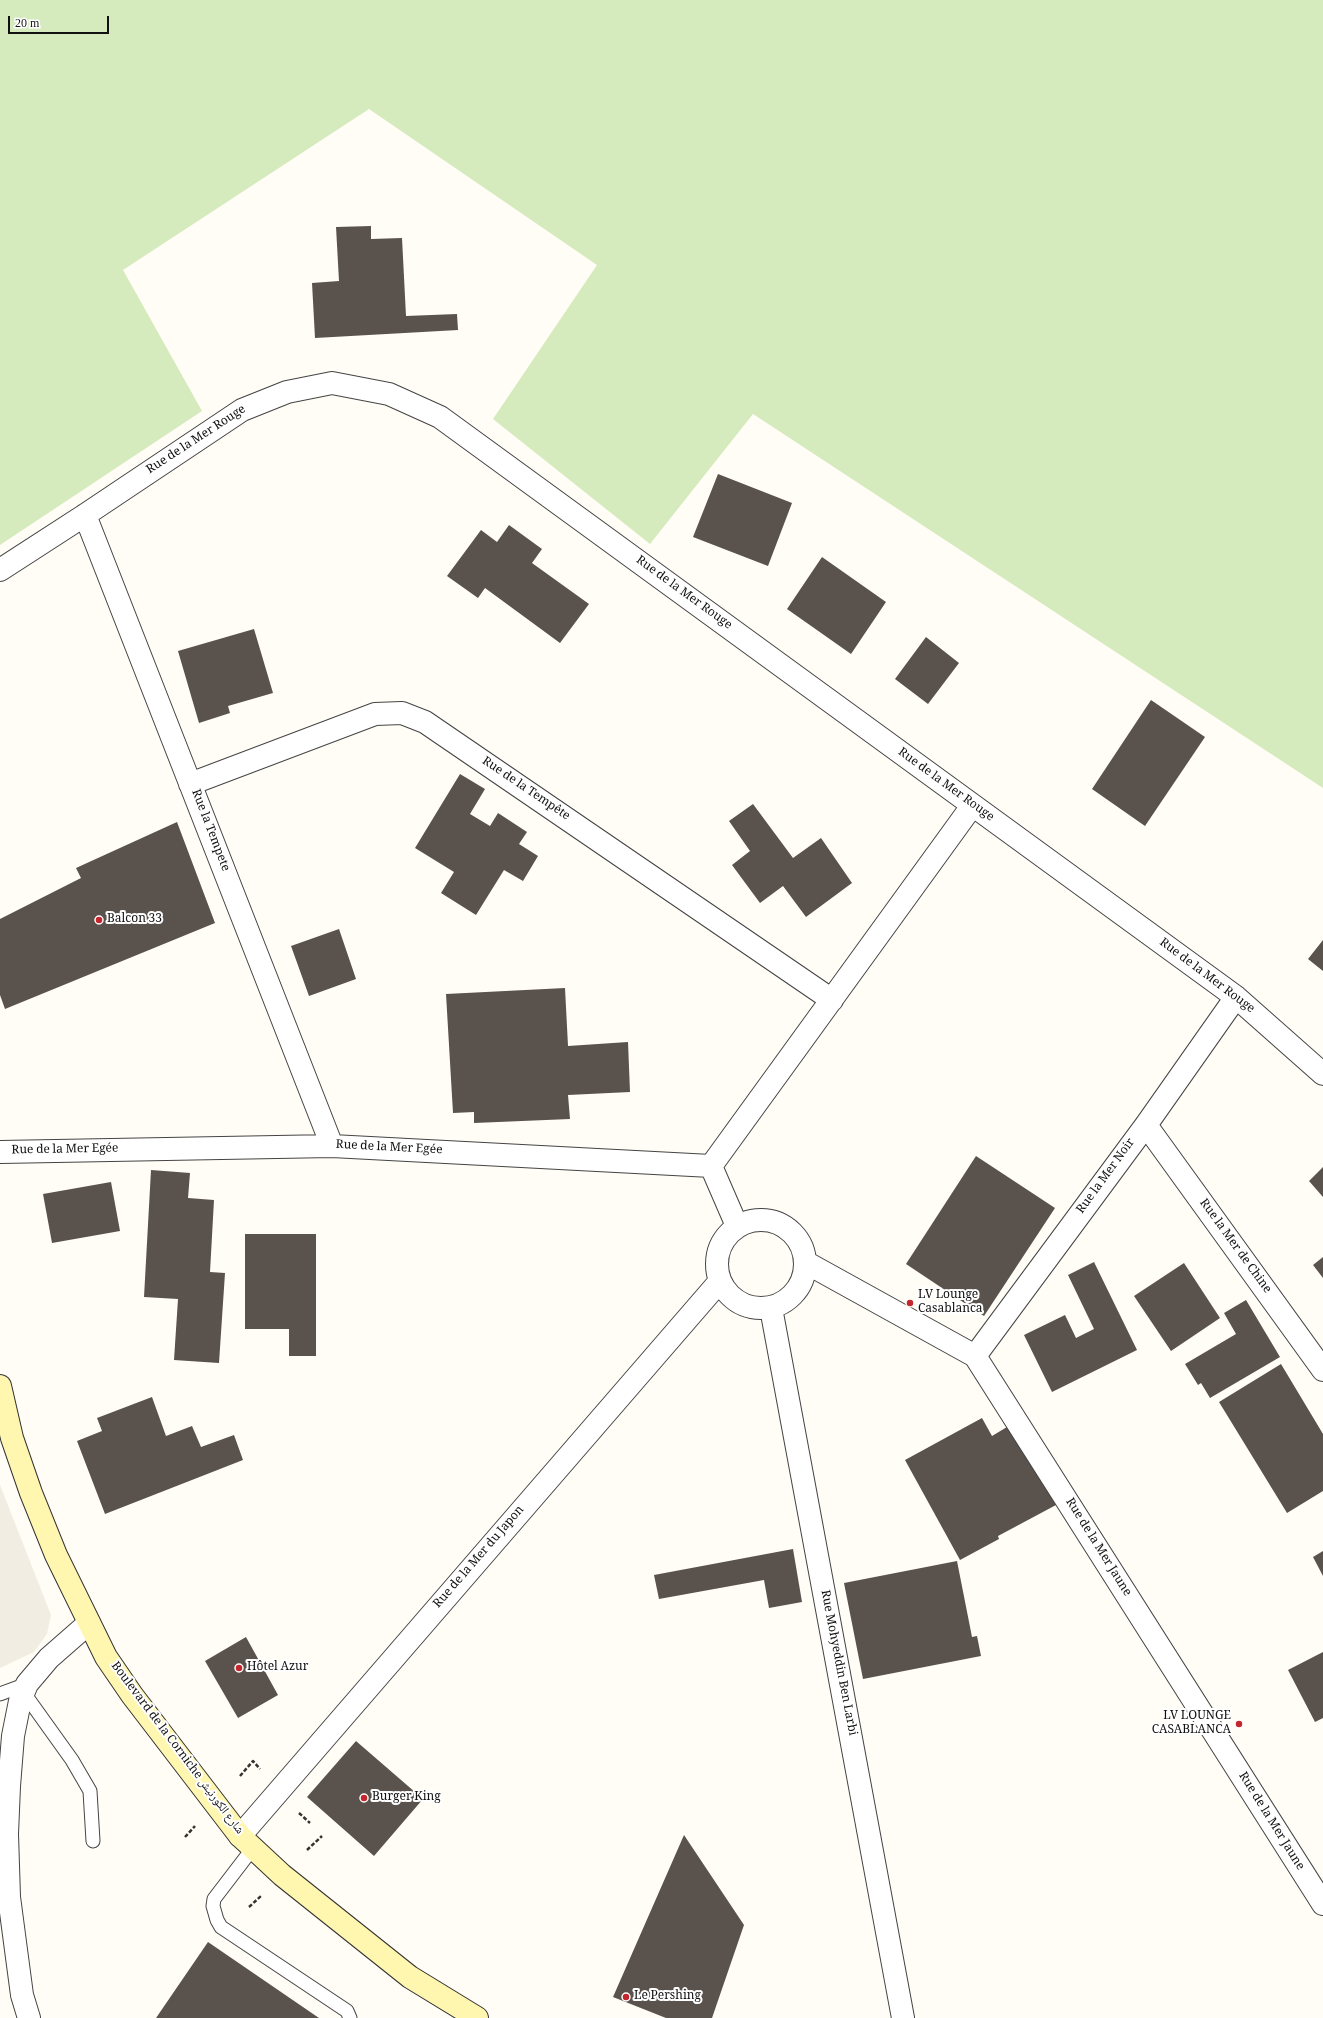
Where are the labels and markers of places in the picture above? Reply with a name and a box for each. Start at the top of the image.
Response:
place label: Balcon 33 [107,913,162,927]
marker: Balcon 33 [94,915,104,925]
place label: LV Lounge Casablanca [918,1289,983,1317]
marker: LV Lounge Casablanca [905,1298,915,1308]
place label: Hôtel Azur [247,1661,308,1675]
marker: Hôtel Azur [234,1663,244,1673]
place label: LV LOUNGE CASABLANCA [1152,1710,1231,1738]
marker: LV LOUNGE CASABLANCA [1234,1719,1244,1729]
place label: Burger King [372,1791,441,1805]
marker: Burger King [359,1793,369,1803]
place label: Le Pershing [634,1990,701,2004]
marker: Le Pershing [621,1992,631,2002]

